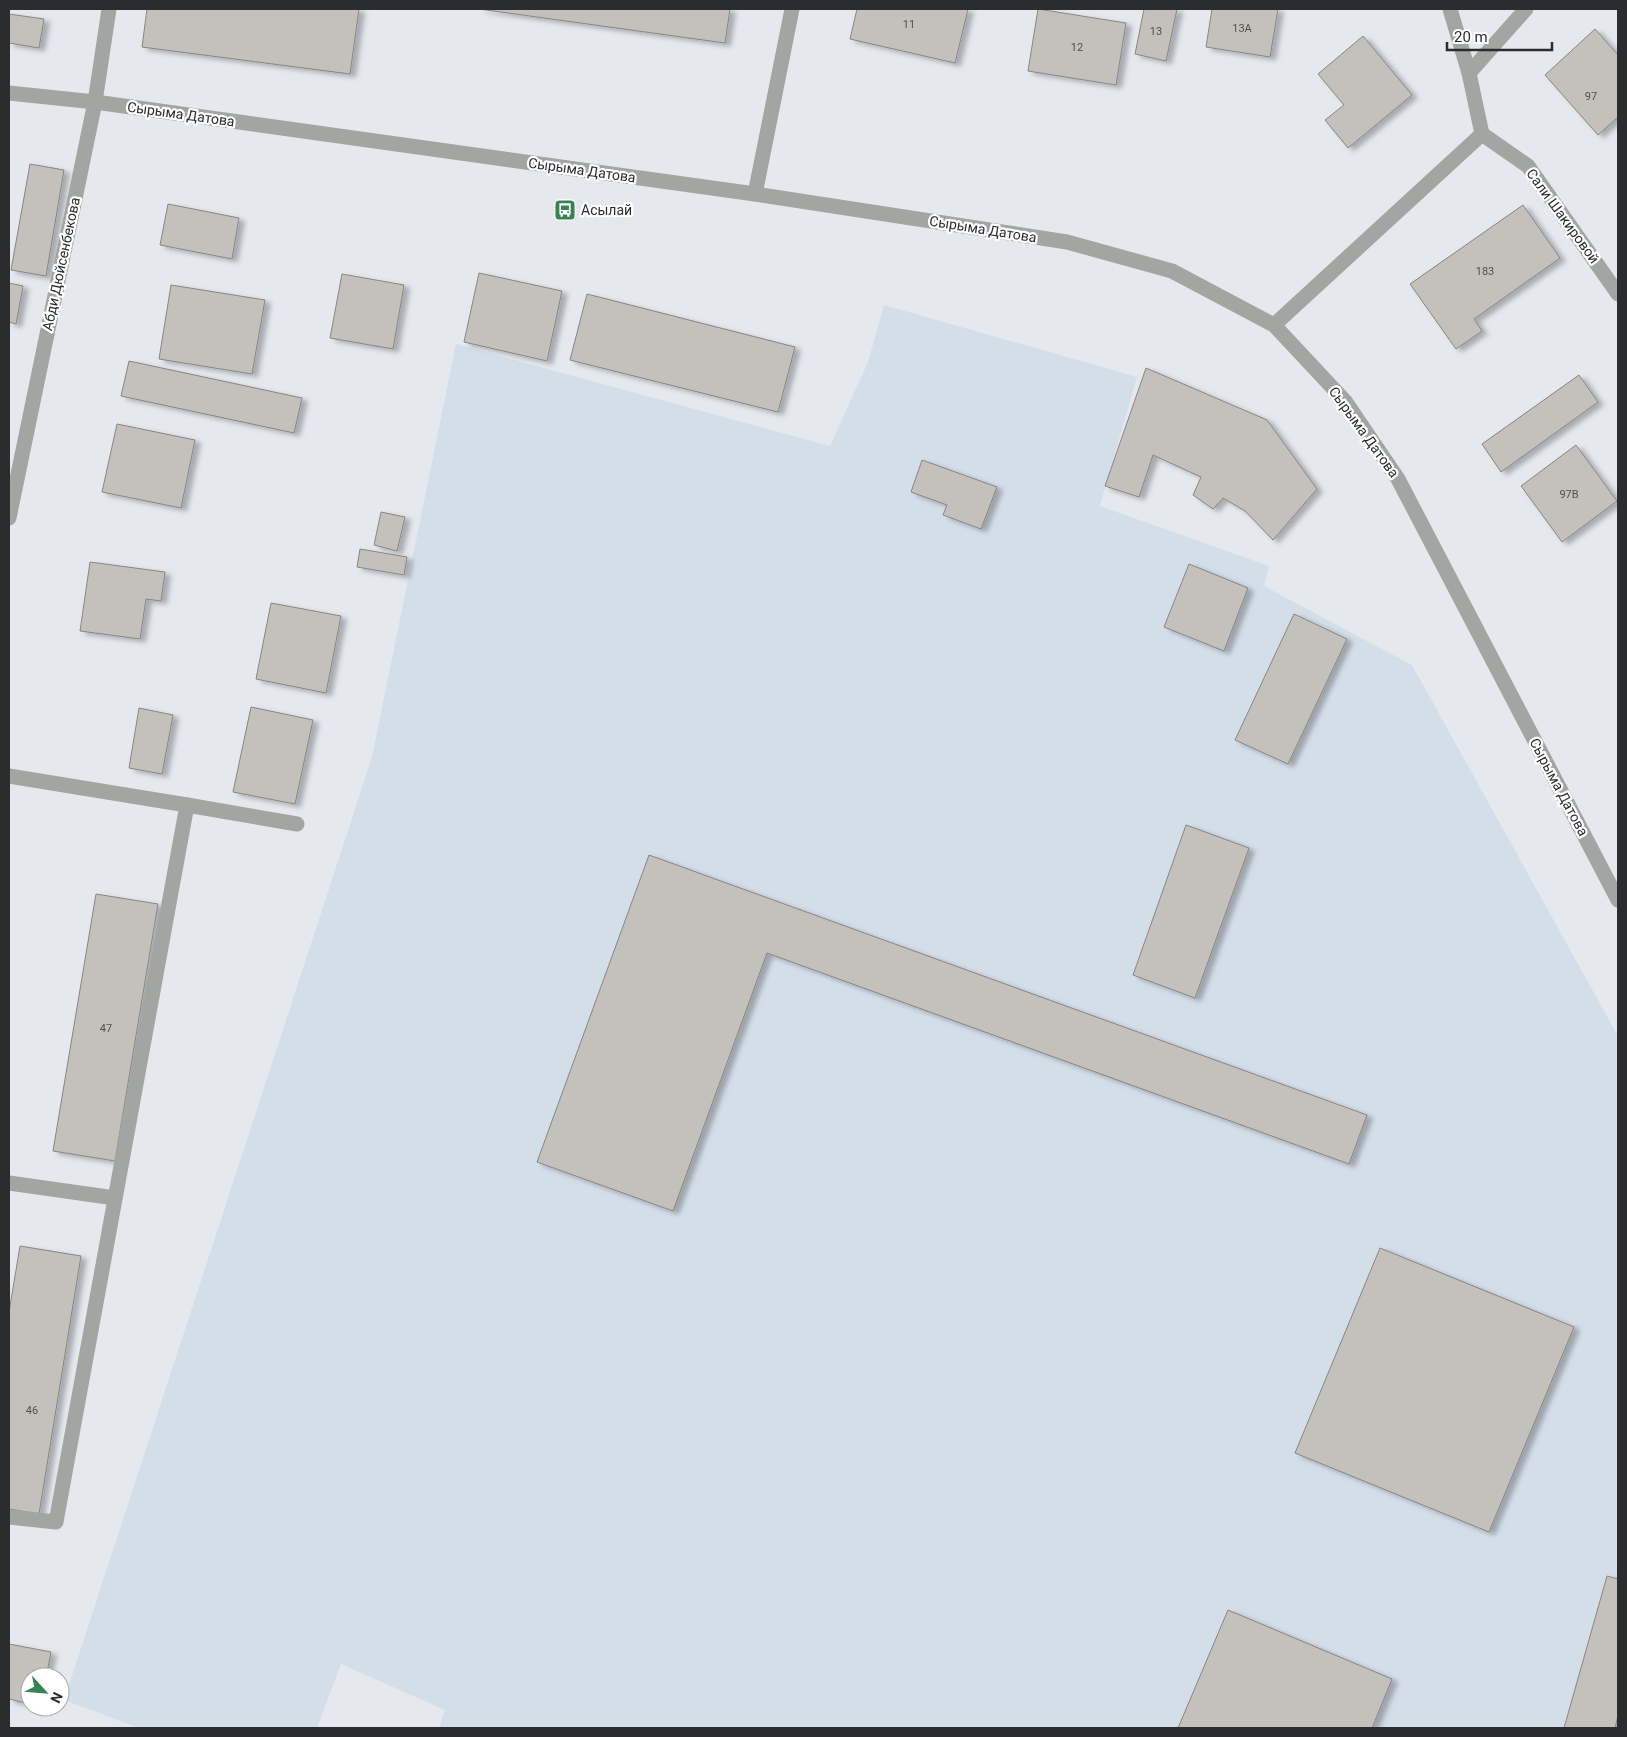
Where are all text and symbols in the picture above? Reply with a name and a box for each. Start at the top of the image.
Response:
house number: 11 [903,18,915,31]
scale bar [1447,20,1552,52]
house number: 13А [1232,22,1253,35]
house number: 13 [1150,25,1162,38]
text: 20 m [1454,28,1488,46]
house number: 12 [1071,41,1083,54]
house number: 97 [1585,90,1597,103]
street label: Сырыма Датова [126,99,236,129]
street label: Сырыма Датова [527,155,637,185]
street label: Сали Шакировой [1523,166,1603,266]
street label: Абди Дюйсенбекова [39,196,83,332]
bus stop icon: Асылай [553,198,577,222]
place label: Асылай [581,202,632,218]
street label: Сырыма Датова [928,213,1038,245]
house number: 183 [1476,265,1494,278]
street label: Сырыма Датова [1326,383,1402,481]
house number: 97В [1559,488,1579,501]
street label: Сырыма Датова [1527,735,1591,839]
house number: 47 [100,1022,112,1035]
house number: 46 [26,1404,38,1417]
north arrow [20,1667,70,1717]
text: N [47,1690,66,1706]

